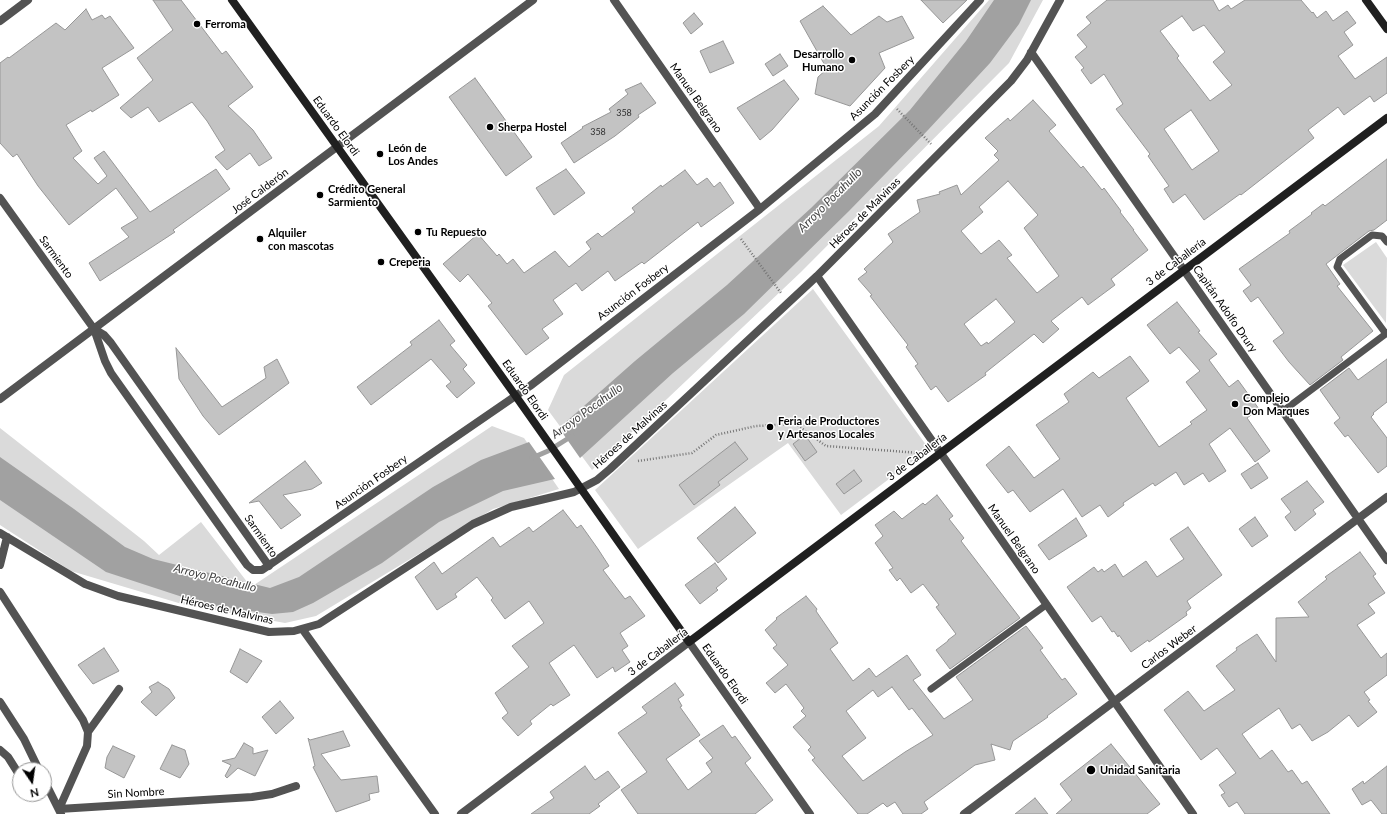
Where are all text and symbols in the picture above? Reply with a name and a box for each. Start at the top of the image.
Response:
place label: Ferroma [205,17,246,31]
marker: Ferroma [192,19,202,29]
place label: Desarrollo Humano [793,47,844,73]
street label: Asunción Fosbery [847,53,917,123]
marker: Desarrollo Humano [847,55,857,65]
street label: Manuel Belgrano [667,61,725,135]
street label: Eduardo Elordi [310,94,362,158]
house number: 358 [616,108,632,118]
place label: Sherpa Hostel [498,120,567,134]
marker: Sherpa Hostel [485,122,495,132]
house number: 358 [590,127,606,137]
place label: León de Los Andes [388,141,438,167]
marker: León de Los Andes [375,149,385,159]
street label: José Calderón [229,165,291,217]
water label: Arroyo Pocahullo [795,165,865,235]
street label: Héroes de Malvinas [827,175,903,251]
place label: Crédito General Sarmiento [328,182,405,208]
marker: Crédito General Sarmiento [315,190,325,200]
place label: Tu Repuesto [426,225,487,239]
place label: Alquiler con mascotas [268,226,334,252]
marker: Tu Repuesto [413,227,423,237]
street label: Sarmiento [36,233,76,281]
marker: Alquiler con mascotas [255,234,265,244]
street label: 3 de Caballería [1143,235,1209,289]
place label: Creperia [389,255,431,269]
marker: Creperia [376,257,386,267]
street label: Asunción Fosbery [595,261,671,323]
street label: Capitán Adolfo Drury [1190,263,1260,355]
street label: Eduardo Elordi [499,357,551,423]
water label: Arroyo Pocahullo [548,380,626,442]
place label: Complejo Don Marques [1243,391,1309,417]
street label: Héroes de Malvinas [590,398,670,472]
marker: Complejo Don Marques [1230,399,1240,409]
place label: Feria de Productores y Artesanos Locales [778,414,879,440]
marker: Feria de Productores y Artesanos Locales [765,422,775,432]
street label: 3 de Caballería [884,430,950,484]
street label: Asunción Fosbery [332,452,410,512]
street label: Manuel Belgrano [985,502,1043,576]
street label: Sarmiento [242,512,280,560]
water label: Arroyo Pocahullo [172,561,258,595]
street label: Héroes de Malvinas [179,593,275,627]
street label: Carlos Weber [1139,622,1199,672]
street label: 3 de Caballería [625,625,691,679]
street label: Eduardo Elordi [699,641,751,707]
north arrow [12,762,52,802]
place label: Unidad Sanitaria [1100,763,1180,777]
marker: Unidad Sanitaria [1085,764,1097,776]
street label: Sin Nombre [107,785,165,801]
text: N [29,786,40,800]

